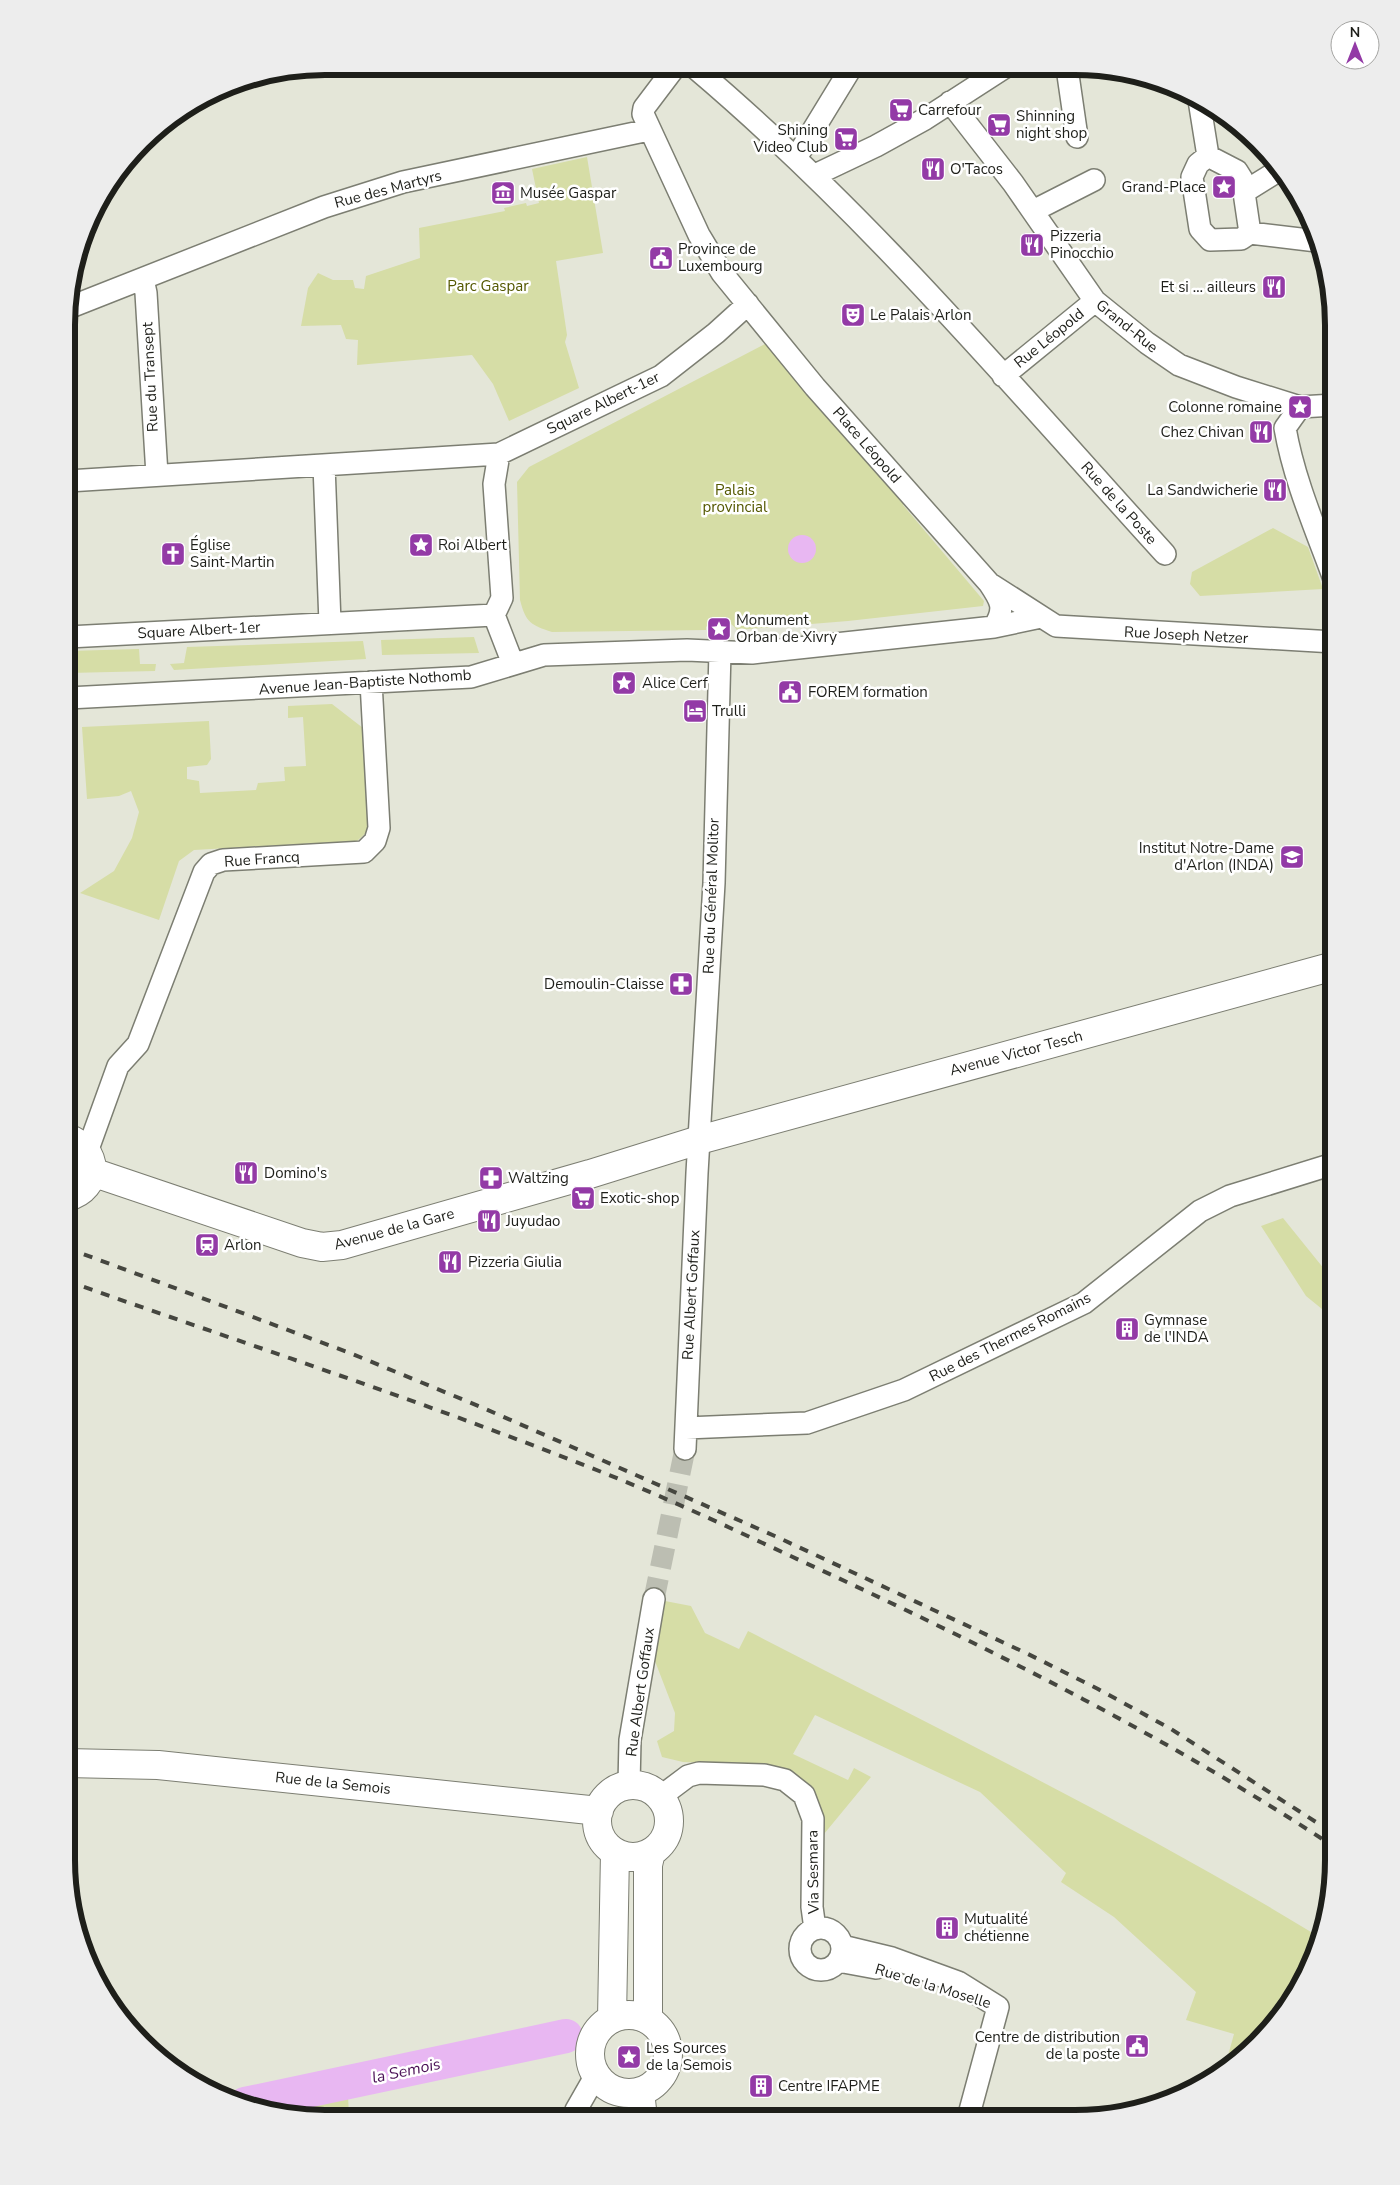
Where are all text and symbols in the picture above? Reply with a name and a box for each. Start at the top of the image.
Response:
north arrow [1330,20,1380,70]
text: N [1350,23,1360,42]
supermarket icon: Carrefour [888,97,914,123]
place label: Carrefour [918,100,982,120]
place label: Shinning night shop [1016,106,1087,143]
supermarket icon: Shinning night shop [986,112,1012,138]
place label: Shining Video Club [753,120,828,157]
supermarket icon: Shining Video Club [833,126,859,152]
restaurant icon: O'Tacos [920,156,946,182]
place label: O'Tacos [950,159,1003,179]
street label: Rue des Martyrs [332,165,444,213]
place icon: Grand-Place [1211,174,1237,200]
place label: Grand-Place [1122,177,1206,197]
museum icon: Musée Gaspar [490,180,516,206]
place label: Musée Gaspar [520,183,617,203]
place label: Pizzeria Pinocchio [1050,226,1114,263]
restaurant icon: Pizzeria Pinocchio [1019,232,1045,258]
place label: Province de Luxembourg [678,239,763,276]
public building icon: Province de Luxembourg [648,245,674,271]
restaurant icon: Et si … ailleurs [1261,274,1287,300]
park label: Parc Gaspar [447,276,529,296]
place label: Et si … ailleurs [1160,277,1256,297]
street label: Grand-Rue [1092,295,1162,357]
theatre icon: Le Palais Arlon [840,302,866,328]
street label: Rue Léopold [1010,304,1088,372]
place label: Le Palais Arlon [870,305,971,325]
street label: Rue du Transept [137,321,163,432]
street label: Square Albert-1er [543,367,663,439]
place icon: Colonne romaine [1287,394,1313,420]
place label: Colonne romaine [1168,397,1282,417]
street label: Place Léopold [828,403,906,487]
restaurant icon: Chez Chivan [1248,419,1274,445]
place label: Chez Chivan [1160,422,1244,442]
street label: Rue de la Poste [1076,457,1162,549]
restaurant icon: La Sandwicherie [1262,477,1288,503]
park label: Palais provincial [703,480,768,517]
place label: La Sandwicherie [1147,480,1258,500]
place icon: Roi Albert [408,532,434,558]
place label: Église Saint-Martin [190,535,274,572]
place label: Roi Albert [438,535,507,555]
church icon: Église Saint-Martin [160,541,186,567]
place label: Monument Orban de Xivry [736,610,837,647]
place icon: Monument Orban de Xivry [706,616,732,642]
street label: Square Albert-1er [137,617,262,643]
street label: Rue Joseph Netzer [1123,622,1249,648]
street label: Avenue Jean-Baptiste Nothomb [258,665,472,699]
place icon: Alice Cerf [611,670,637,696]
place label: Alice Cerf [642,673,709,693]
public building icon: FOREM formation [777,679,803,705]
place label: FOREM formation [808,682,928,702]
hotel icon: Trulli [682,698,708,724]
place label: Trulli [712,701,746,721]
street label: Rue du Général Molitor [698,817,724,974]
place label: Institut Notre-Dame d'Arlon (INDA) [1139,838,1274,875]
school or university icon: Institut Notre-Dame d'Arlon (INDA) [1279,844,1305,870]
street label: Rue Francq [224,846,300,872]
pharmacy icon: Demoulin-Claisse [668,971,694,997]
place label: Demoulin-Claisse [544,974,664,994]
street label: Avenue Victor Tesch [947,1026,1085,1080]
restaurant icon: Domino's [233,1160,259,1186]
place label: Domino's [264,1163,327,1183]
pharmacy icon: Waltzing [478,1165,504,1191]
place label: Waltzing [508,1168,569,1188]
supermarket icon: Exotic-shop [570,1185,596,1211]
place label: Exotic-shop [600,1188,680,1208]
street label: Avenue de la Gare [332,1203,456,1255]
restaurant icon: Juyudao [476,1208,502,1234]
place label: Juyudao [505,1211,560,1231]
street label: Rue Albert Goffaux [678,1229,704,1361]
station icon: Arlon [194,1232,220,1258]
place label: Arlon [224,1235,262,1255]
restaurant icon: Pizzeria Giulia [437,1249,463,1275]
place label: Pizzeria Giulia [468,1252,562,1272]
street label: Rue des Thermes Romains [926,1287,1094,1387]
place label: Gymnase de l'INDA [1144,1310,1209,1347]
building icon: Gymnase de l'INDA [1114,1316,1140,1342]
street label: Rue Albert Goffaux [621,1626,659,1758]
street label: Rue de la Semois [274,1767,392,1799]
street label: Via Sesmara [802,1830,824,1915]
place label: Mutualité chétienne [964,1909,1029,1946]
building icon: Mutualité chétienne [934,1915,960,1941]
street label: Rue de la Moselle [873,1959,993,2013]
place label: Centre de distribution de la poste [975,2027,1120,2064]
public building icon: Centre de distribution de la poste [1124,2033,1150,2059]
place label: Les Sources de la Semois [646,2038,732,2075]
place icon: Les Sources de la Semois [616,2044,642,2070]
water label: la Semois [370,2053,443,2089]
building icon: Centre IFAPME [748,2073,774,2099]
place label: Centre IFAPME [778,2076,880,2096]

